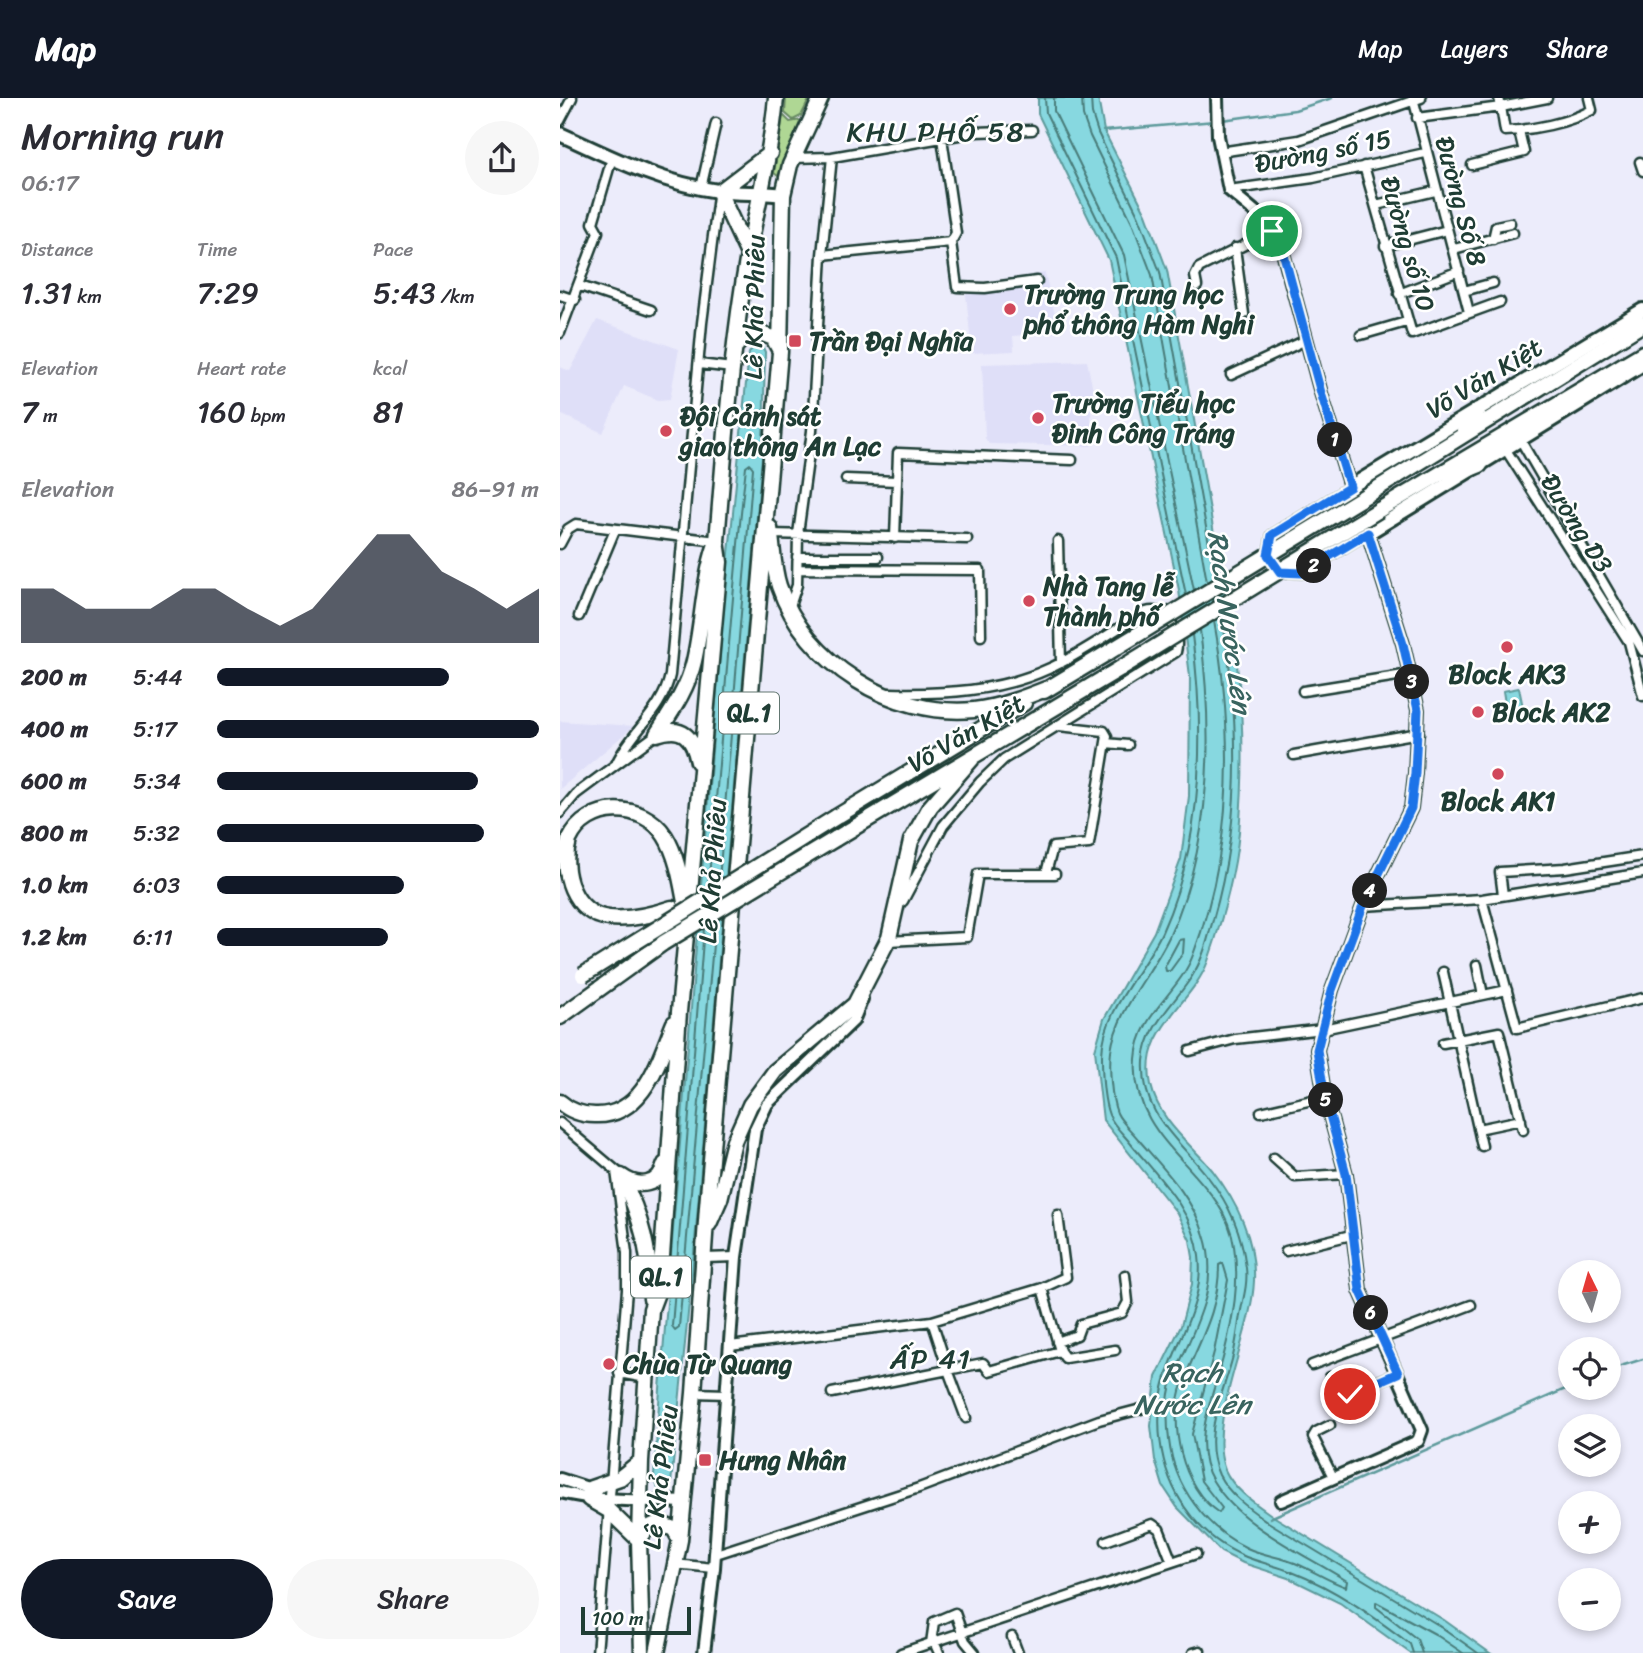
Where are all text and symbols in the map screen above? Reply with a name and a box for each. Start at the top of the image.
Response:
text: Map [35,20,96,78]
text: Map [1358,28,1403,70]
text: Layers [1441,28,1508,70]
text: Share [1546,28,1608,70]
text: Morning run [21,103,224,170]
district label: KHU PHỐ 58 [847,107,1025,156]
street label: Đường số 15 [1251,115,1396,187]
button: share [465,121,539,195]
street label: Đường Số 8 [1422,131,1501,271]
text: 06:17 [21,163,79,204]
street label: Đường số 10 [1367,171,1449,317]
pin [1242,201,1302,261]
icon: arrive [1253,212,1291,250]
text: Distance [21,233,93,266]
text: Time [197,233,237,266]
text: Pace [373,233,413,266]
street label: Lê Khả Phiêu [730,234,778,380]
text: 1.31 [21,266,72,320]
text: 7:29 [197,266,259,320]
text: 5:43 [373,266,436,320]
place label: Trường Trung học phổ thông Hàm Nghi [1022,271,1256,347]
text: km [72,280,102,313]
text: /km [436,280,475,313]
marker: Trường Trung học phổ thông Hàm Nghi [1002,301,1018,317]
place label: Trần Đại Nghĩa [809,318,974,364]
street label: Võ Văn Kiệt [1416,325,1552,431]
marker: Trần Đại Nghĩa [787,333,803,349]
text: Elevation [21,352,98,385]
text: Heart rate [197,352,286,385]
text: kcal [373,352,408,385]
place label: Trường Tiểu học Đinh Công Tráng [1051,380,1236,456]
text: 7 [21,385,38,439]
text: 160 [197,385,246,439]
text: 81 [373,385,404,439]
place label: Đội Cảnh sát giao thông An Lạc [677,393,882,469]
text: m [38,399,58,432]
text: bpm [246,399,286,432]
marker: Trường Tiểu học Đinh Công Tráng [1030,410,1046,426]
pin: 1 [1318,422,1352,458]
marker: Đội Cảnh sát giao thông An Lạc [658,423,674,439]
text: 1 [1330,423,1339,456]
street label: Đường D3 [1528,464,1626,582]
text: Elevation [21,469,114,510]
text: 86–91 m [451,469,539,510]
water label: Rạch Nước Lên [1193,527,1267,719]
pin: 2 [1296,548,1332,584]
text: 2 [1308,549,1319,582]
place label: Nhà Tang lễ Thành phố [1042,563,1176,639]
marker: Nhà Tang lễ Thành phố [1021,593,1037,609]
marker: Block AK3 [1499,639,1515,655]
place label: Block AK3 [1448,651,1567,697]
text: 200 m [21,657,87,698]
text: 5:44 [133,657,183,698]
pin: 3 [1394,664,1430,700]
text: 3 [1406,665,1417,698]
street label: Võ Văn Kiệt [898,681,1034,785]
place label: Block AK2 [1492,689,1610,735]
road number: QL.1 [719,692,779,734]
marker: Block AK2 [1470,704,1486,720]
text: 400 m [21,709,88,750]
text: 5:17 [133,709,177,750]
text: 600 m [21,761,87,802]
text: 5:34 [133,761,181,802]
marker: Block AK1 [1490,766,1506,782]
place label: Block AK1 [1441,778,1555,824]
street label: Lê Khả Phiêu [684,797,740,945]
text: 800 m [21,813,88,854]
text: 5:32 [133,813,180,854]
text: 1.0 km [21,865,88,906]
text: 6:03 [133,865,180,906]
pin: 4 [1352,874,1388,908]
text: 4 [1364,874,1375,907]
text: 1.2 km [21,917,87,958]
text: 6:11 [133,917,173,958]
pin: 5 [1308,1082,1344,1118]
text: 5 [1320,1083,1331,1116]
road number: QL.1 [631,1256,691,1297]
north arrow [1558,1260,1620,1323]
map controls [1558,1260,1621,1631]
pin: 6 [1354,1296,1388,1330]
text: 6 [1365,1296,1376,1329]
district label: ẤP 41 [889,1334,972,1383]
button: locate [1558,1337,1621,1400]
place label: Chùa Từ Quang [622,1341,792,1387]
water label: Rạch Nước Lên [1133,1348,1253,1429]
marker: Chùa Từ Quang [601,1356,617,1372]
pin [1320,1364,1380,1424]
icon: check [1331,1375,1369,1413]
street label: Lê Khả Phiêu [628,1402,692,1552]
button: layers [1558,1414,1621,1477]
place label: Hưng Nhân [719,1437,846,1483]
marker: Hưng Nhân [697,1452,713,1468]
button: + [1558,1491,1621,1554]
button: Save [21,1559,273,1639]
button: Share [287,1559,539,1639]
button: − [1558,1568,1621,1631]
text: 100 m [592,1602,644,1635]
scale bar [581,1604,691,1636]

